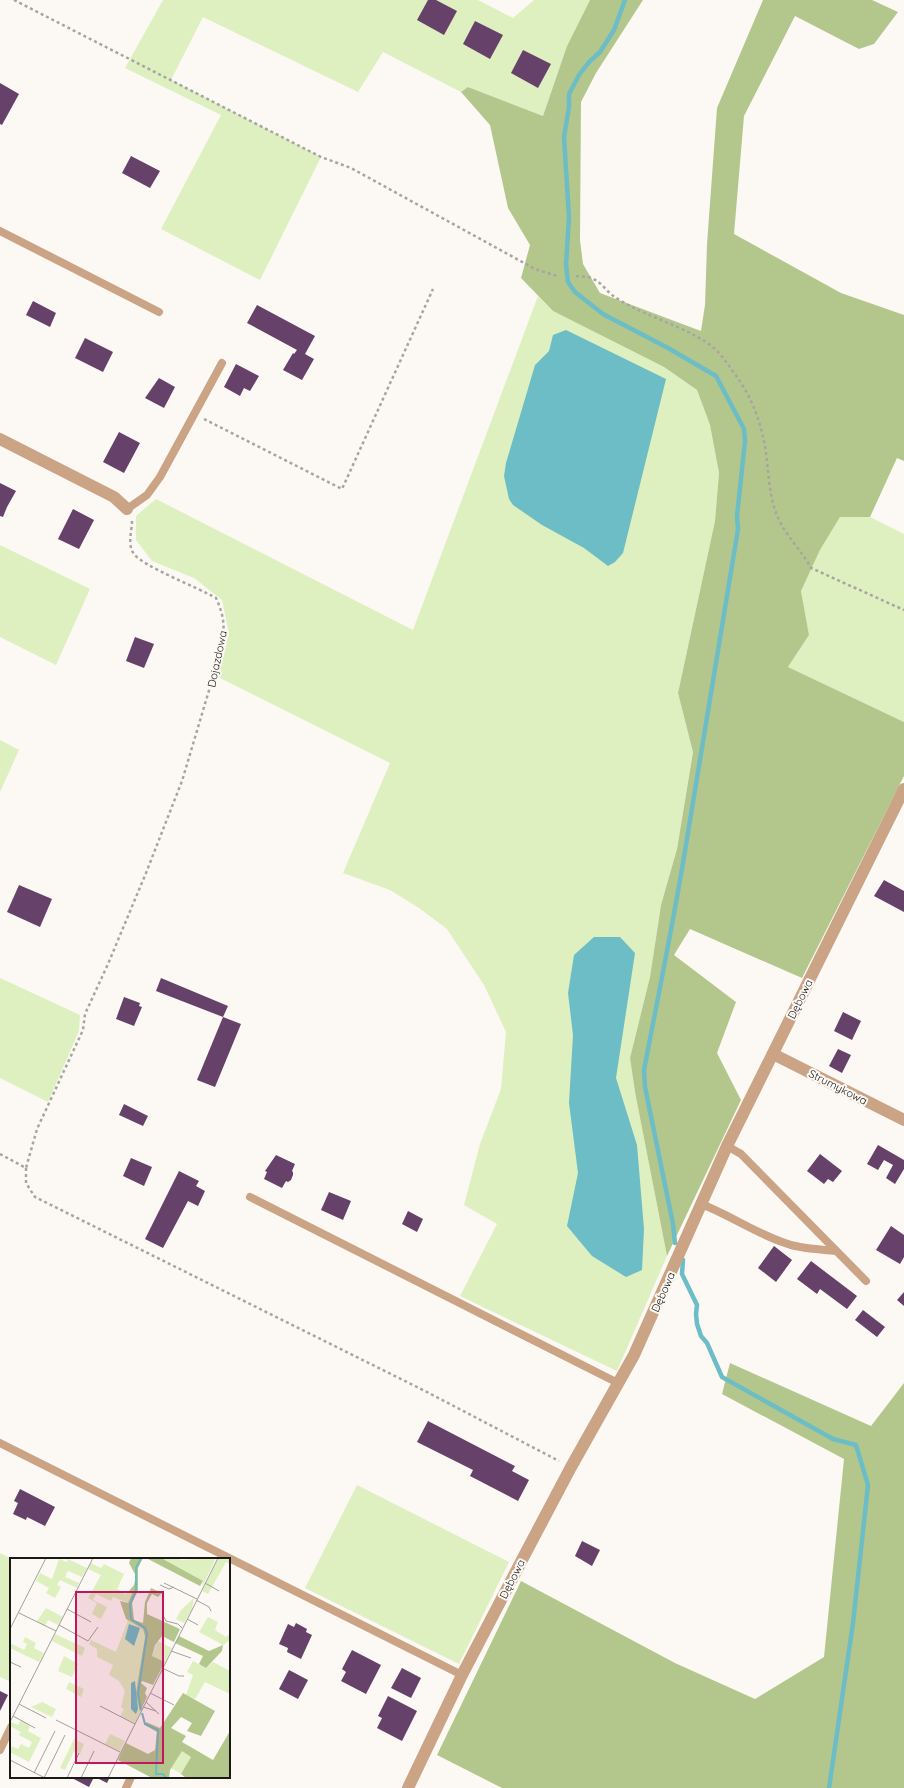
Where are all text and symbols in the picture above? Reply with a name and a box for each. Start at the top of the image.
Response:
street label: Dojazdowa [204,629,230,689]
street label: Dębowa [784,977,816,1021]
street label: Strumykowa [806,1066,870,1108]
street label: Dębowa [648,1270,678,1314]
street label: Dębowa [496,1557,528,1601]
inset map [10,1558,230,1778]

